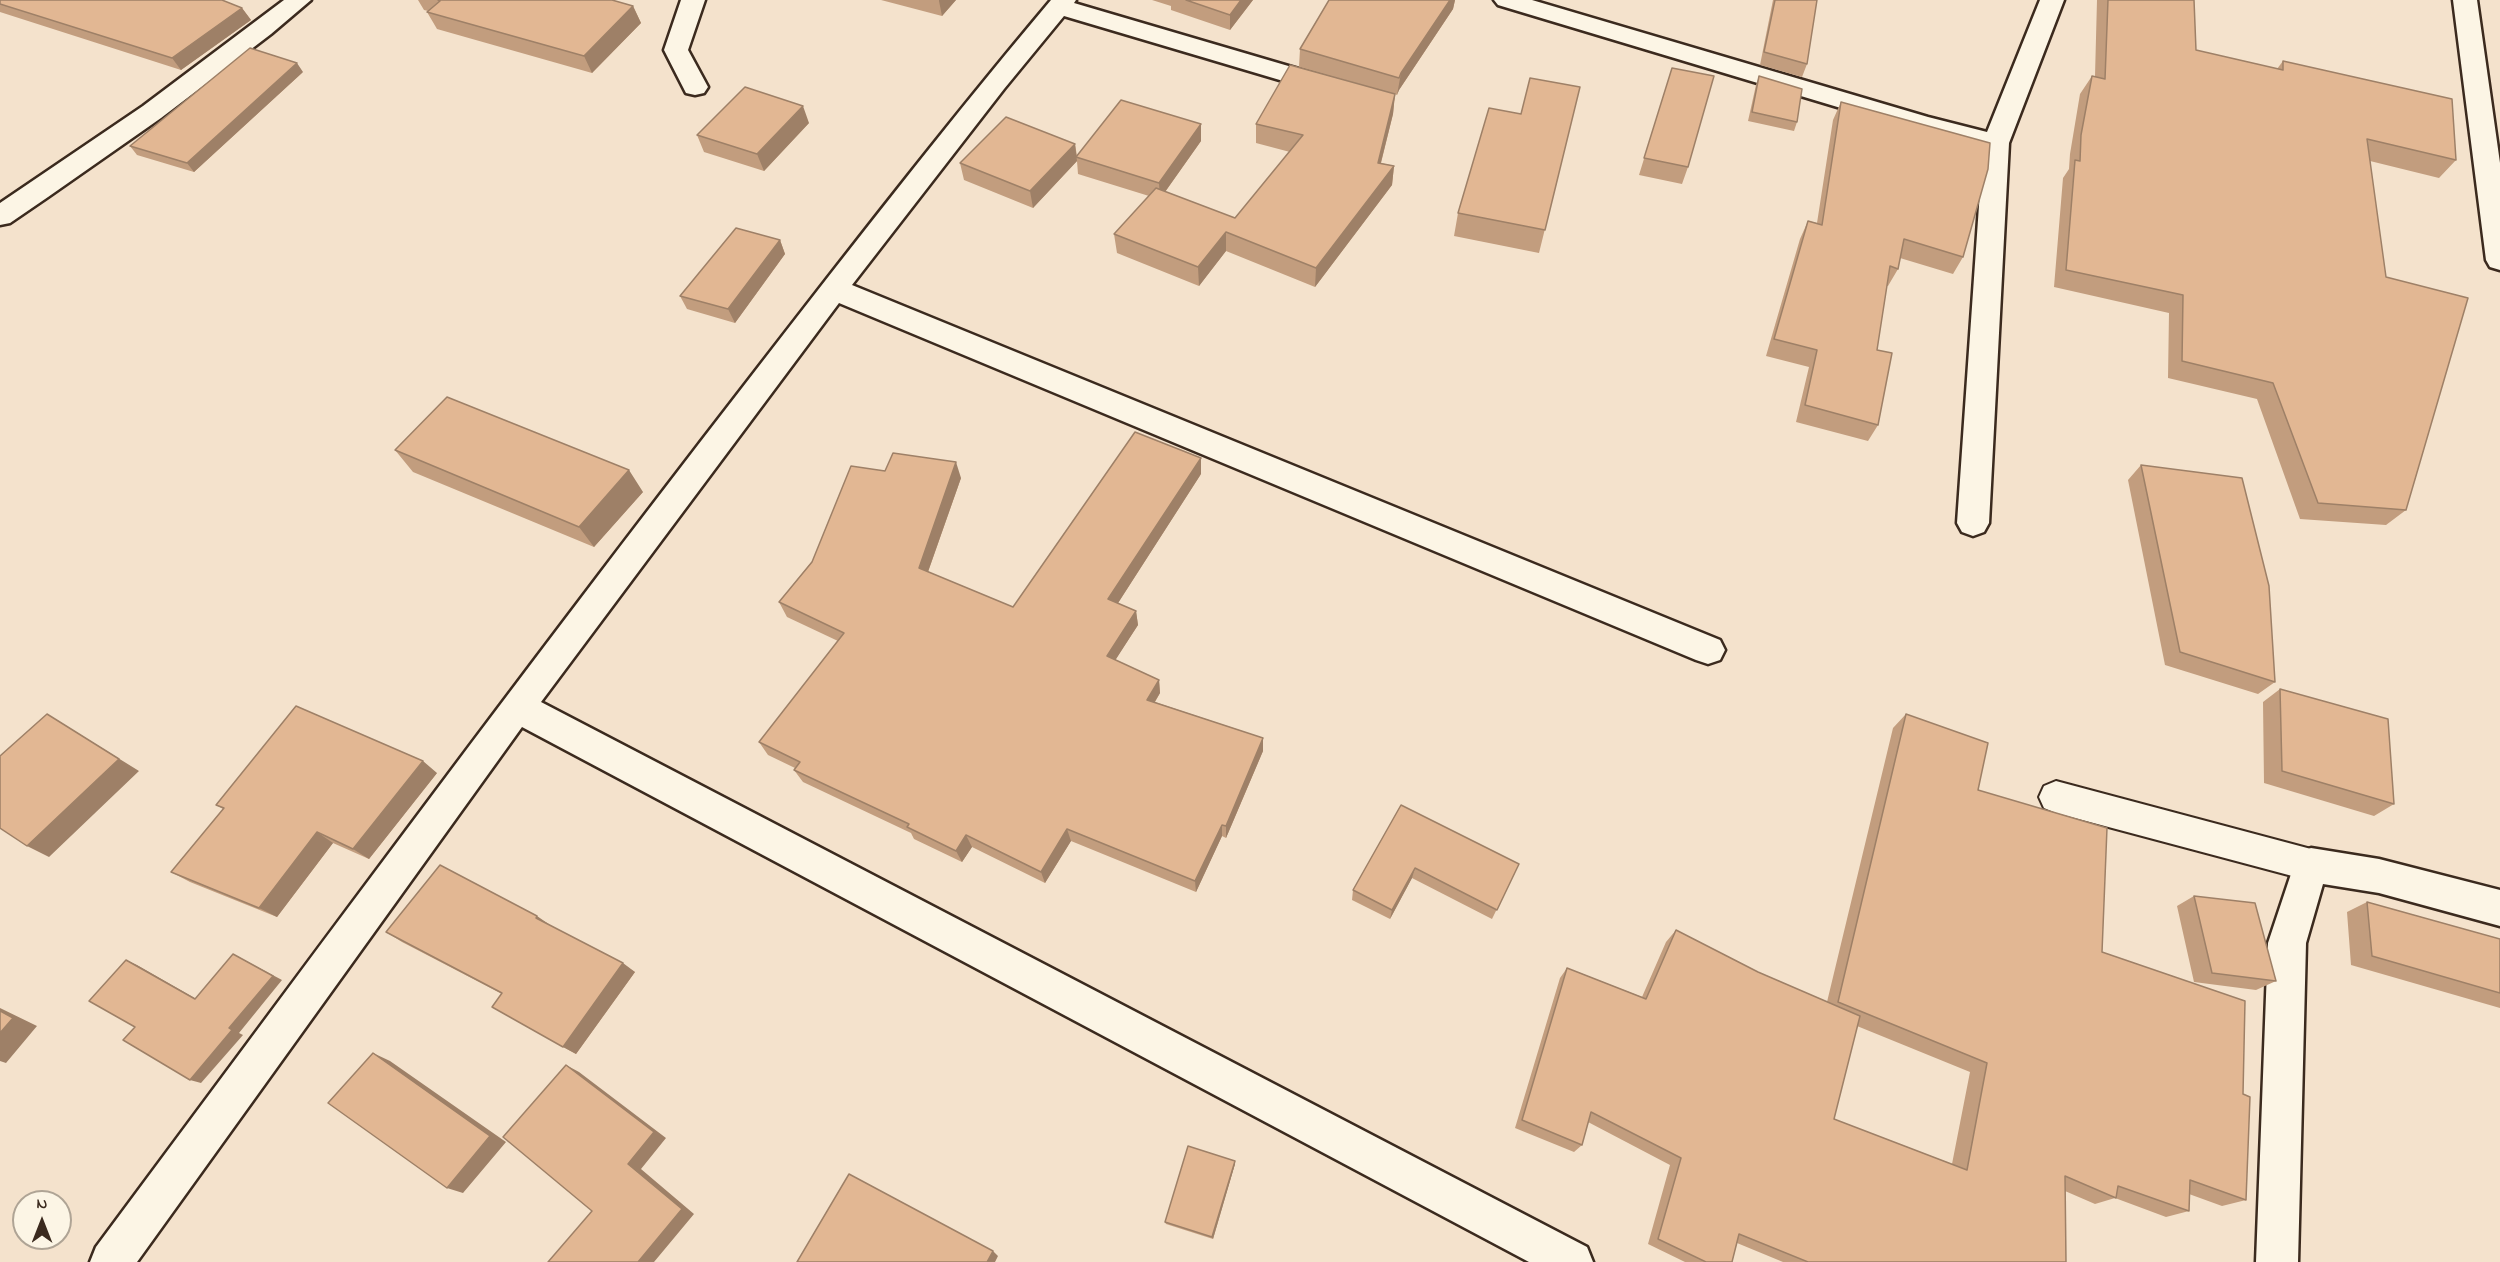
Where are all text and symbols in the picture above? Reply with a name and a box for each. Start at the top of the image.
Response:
north arrow [12,1190,72,1250]
text: N [37,1192,47,1216]

